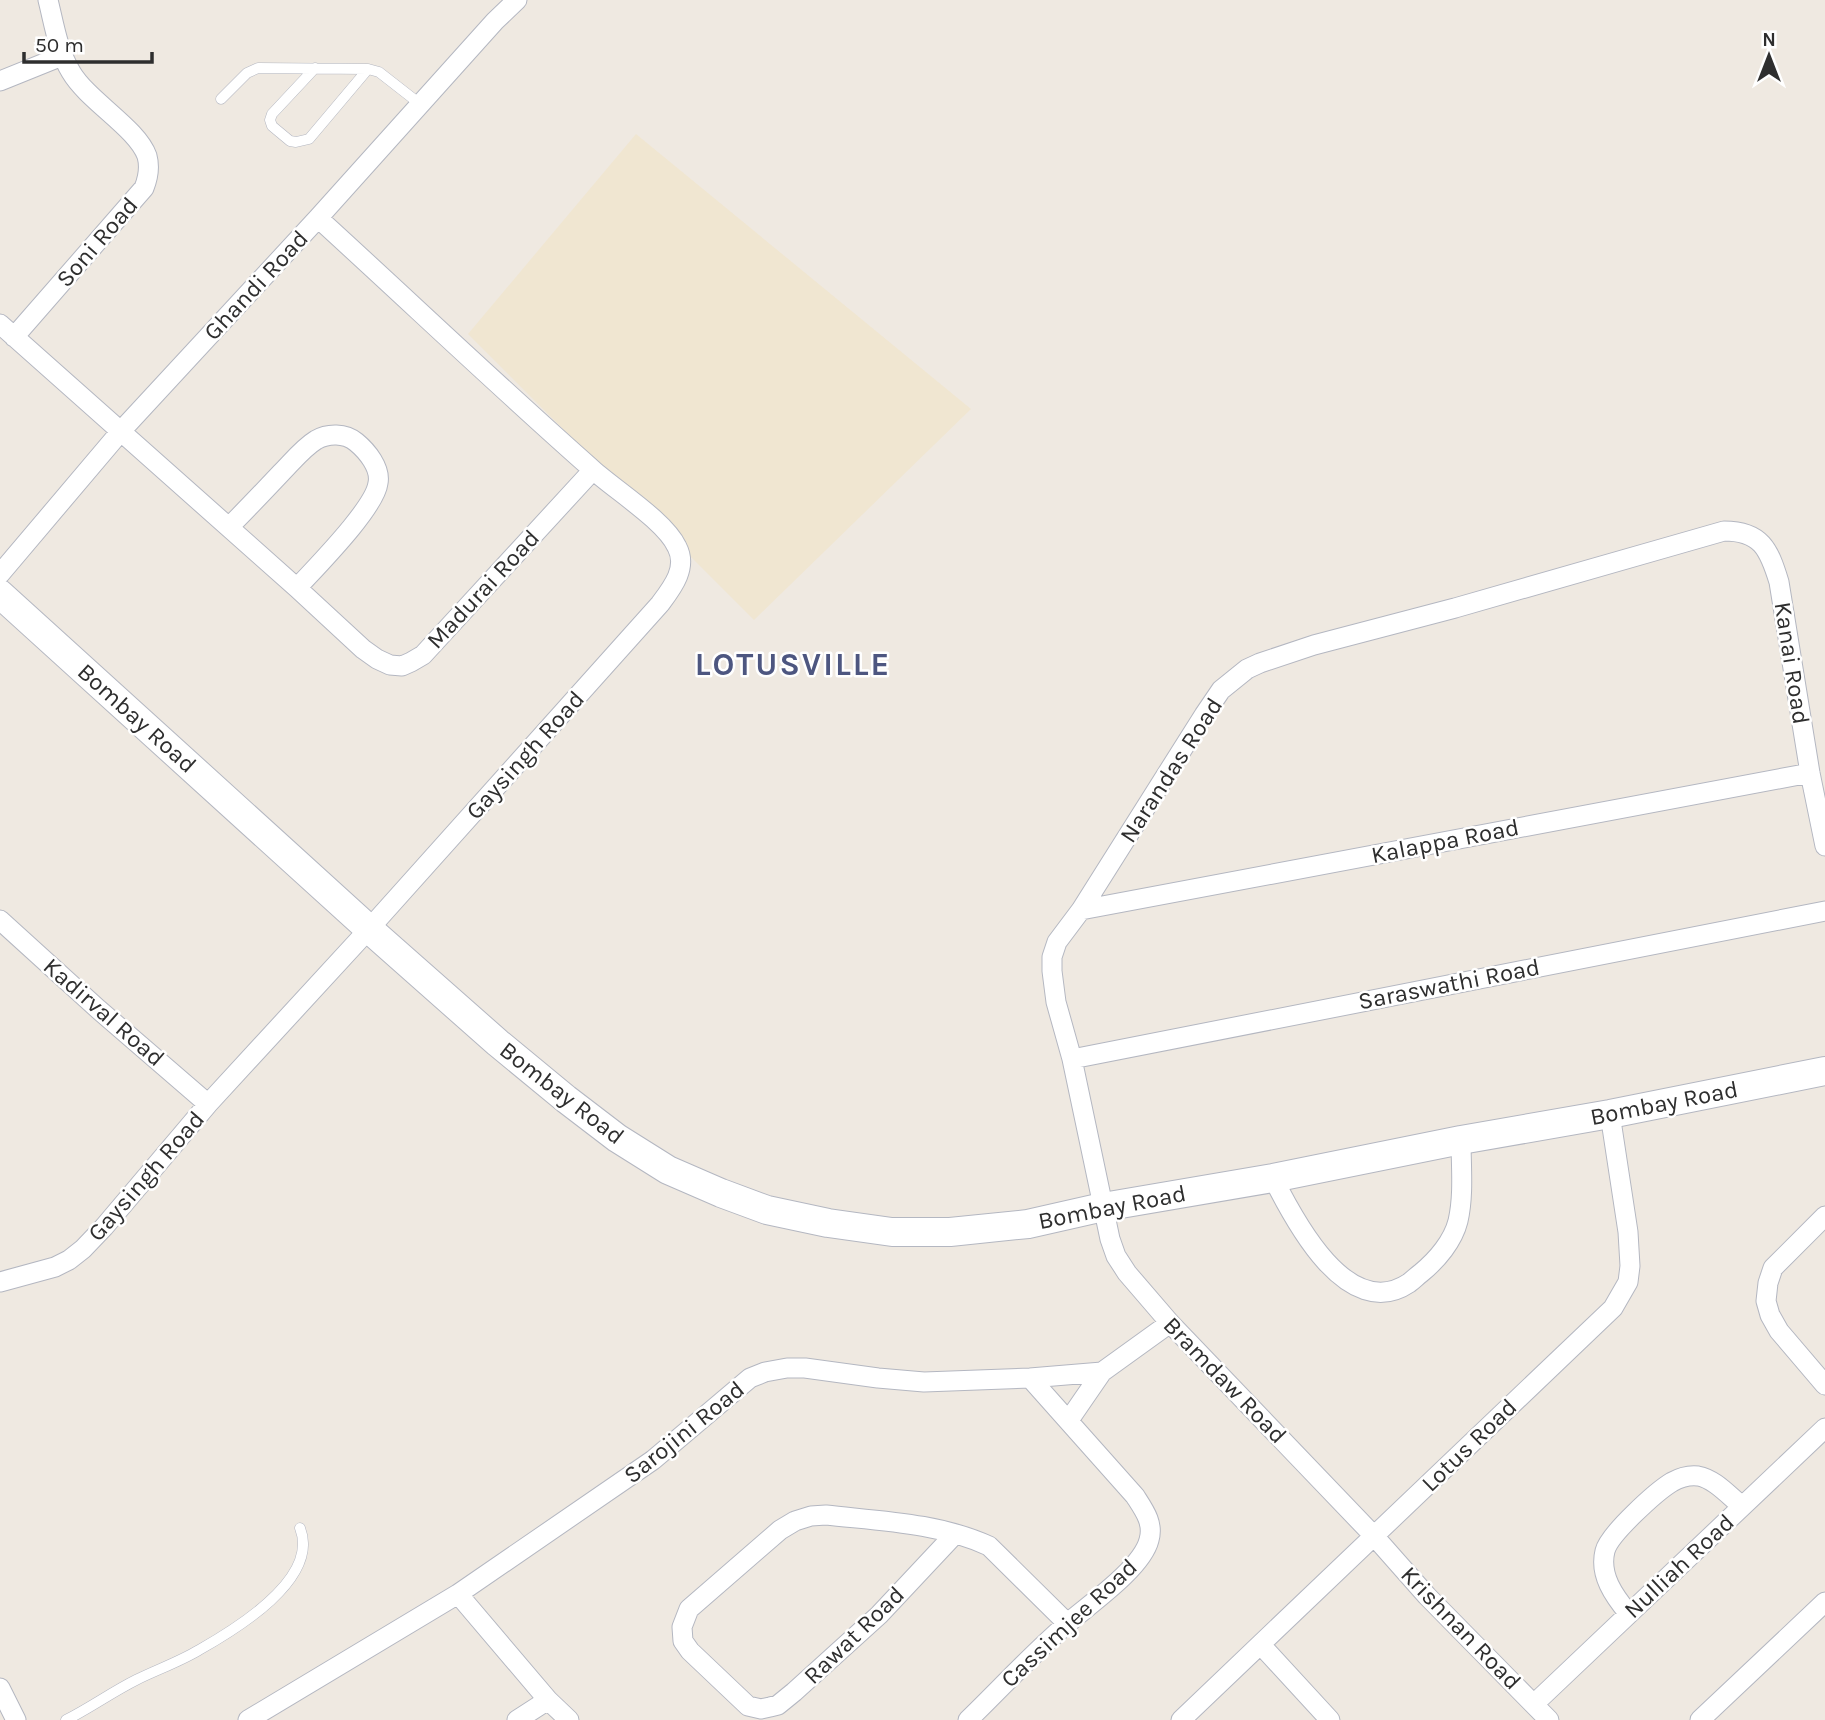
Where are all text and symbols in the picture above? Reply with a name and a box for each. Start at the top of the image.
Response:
scale bar [24,21,152,65]
north arrow [1734,21,1804,91]
text: N [1762,29,1776,51]
text: 50 m [35,33,84,57]
street label: Soni Road [50,191,144,293]
street label: Ghandi Road [198,224,314,346]
street label: Madurai Road [421,524,545,654]
street label: Kanai Road [1769,600,1815,726]
district label: LOTUSVILLE [695,646,891,683]
street label: Bombay Road [72,657,202,779]
street label: Gaysingh Road [460,685,590,825]
street label: Narandas Road [1114,692,1228,848]
street label: Kalappa Road [1369,813,1521,869]
street label: Kadirval Road [38,952,170,1072]
street label: Saraswathi Road [1356,953,1542,1015]
street label: Bombay Road [494,1036,630,1150]
street label: Bombay Road [1588,1075,1740,1131]
street label: Gaysingh Road [82,1105,210,1247]
street label: Bombay Road [1036,1179,1188,1235]
street label: Bramdaw Road [1158,1311,1292,1449]
street label: Sarojini Road [618,1375,750,1489]
street label: Lotus Road [1416,1393,1522,1497]
street label: Nulliah Road [1618,1508,1740,1624]
street label: Cassimjee Road [995,1553,1143,1693]
street label: Krishnan Road [1395,1560,1527,1696]
street label: Rawat Road [798,1580,910,1690]

